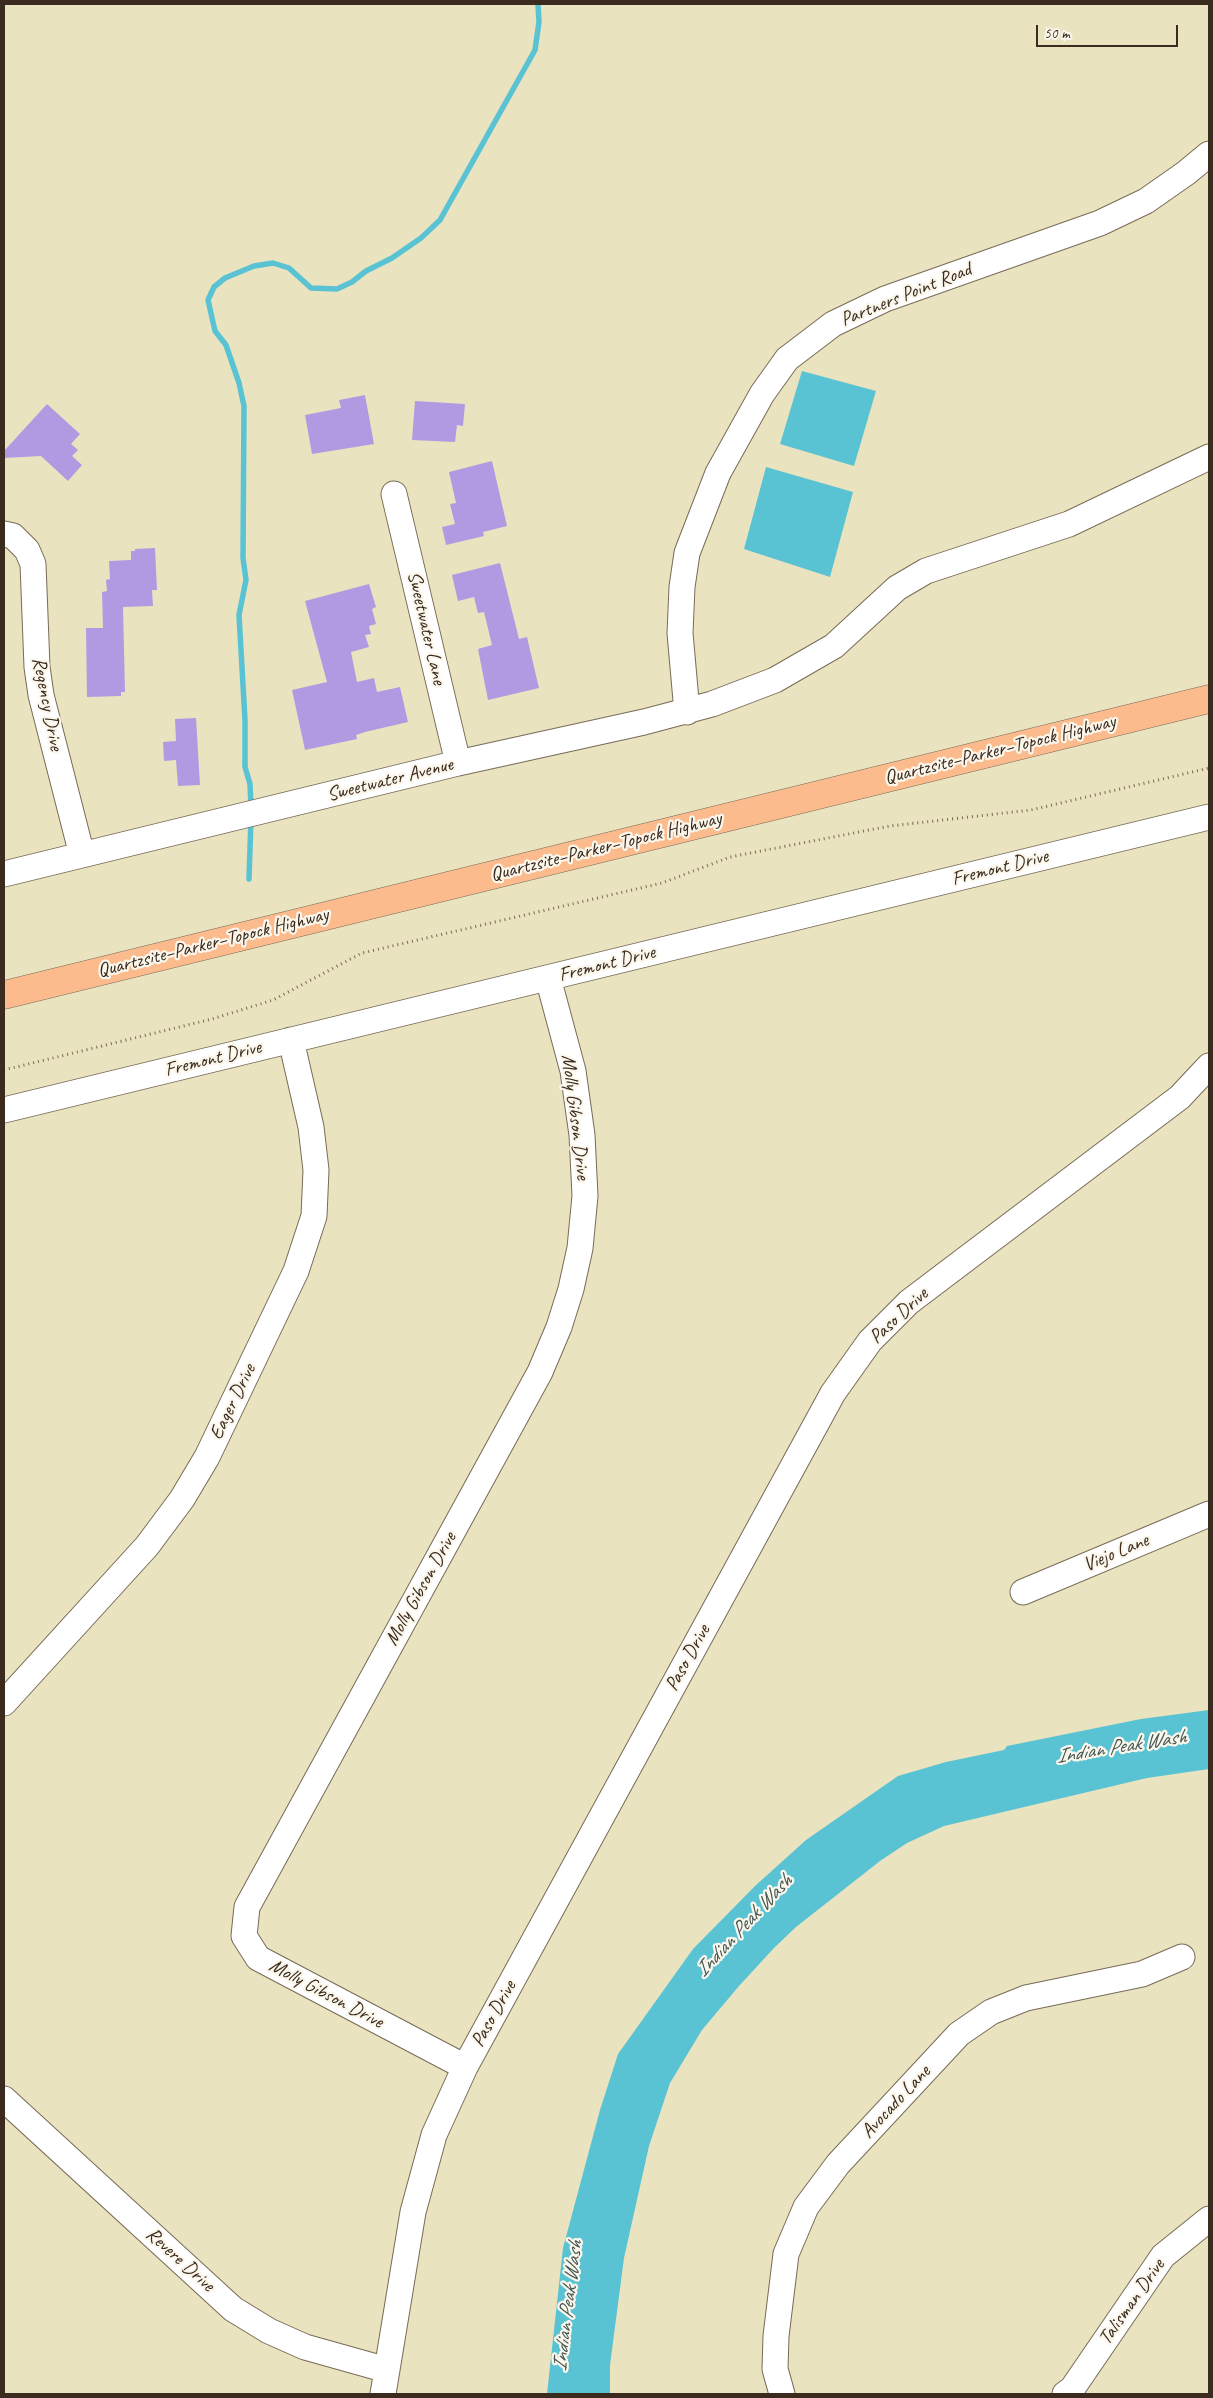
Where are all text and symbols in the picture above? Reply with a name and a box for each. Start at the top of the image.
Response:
scale bar [1038,15,1180,47]
text: 50 m [1044,24,1070,43]
street label: Partners Point Road [837,258,975,332]
street label: Sweetwater Lane [401,569,451,687]
street label: Regency Drive [26,655,68,753]
street label: Quartzsite–Parker–Topock Highway [882,710,1118,790]
street label: Sweetwater Avenue [325,753,455,807]
street label: Quartzsite–Parker–Topock Highway [488,807,724,887]
street label: Fremont Drive [949,844,1051,892]
street label: Quartzsite–Parker–Topock Highway [95,903,331,983]
street label: Fremont Drive [556,940,658,988]
street label: Fremont Drive [162,1035,264,1083]
street label: Molly Gibson Drive [555,1053,595,1181]
street label: Paso Drive [865,1283,933,1349]
street label: Eager Drive [204,1360,262,1444]
street label: Molly Gibson Drive [380,1528,462,1650]
street label: Viejo Lane [1080,1529,1152,1577]
street label: Paso Drive [660,1621,716,1695]
water label: Indian Peak Wash [1054,1724,1188,1770]
water label: Indian Peak Wash [690,1869,798,1983]
street label: Molly Gibson Drive [265,1954,387,2034]
street label: Paso Drive [466,1977,522,2051]
street label: Avocado Lane [856,2060,936,2144]
street label: Revere Drive [141,2223,219,2297]
water label: Indian Peak Wash [548,2239,588,2373]
street label: Talisman Drive [1094,2254,1170,2350]

